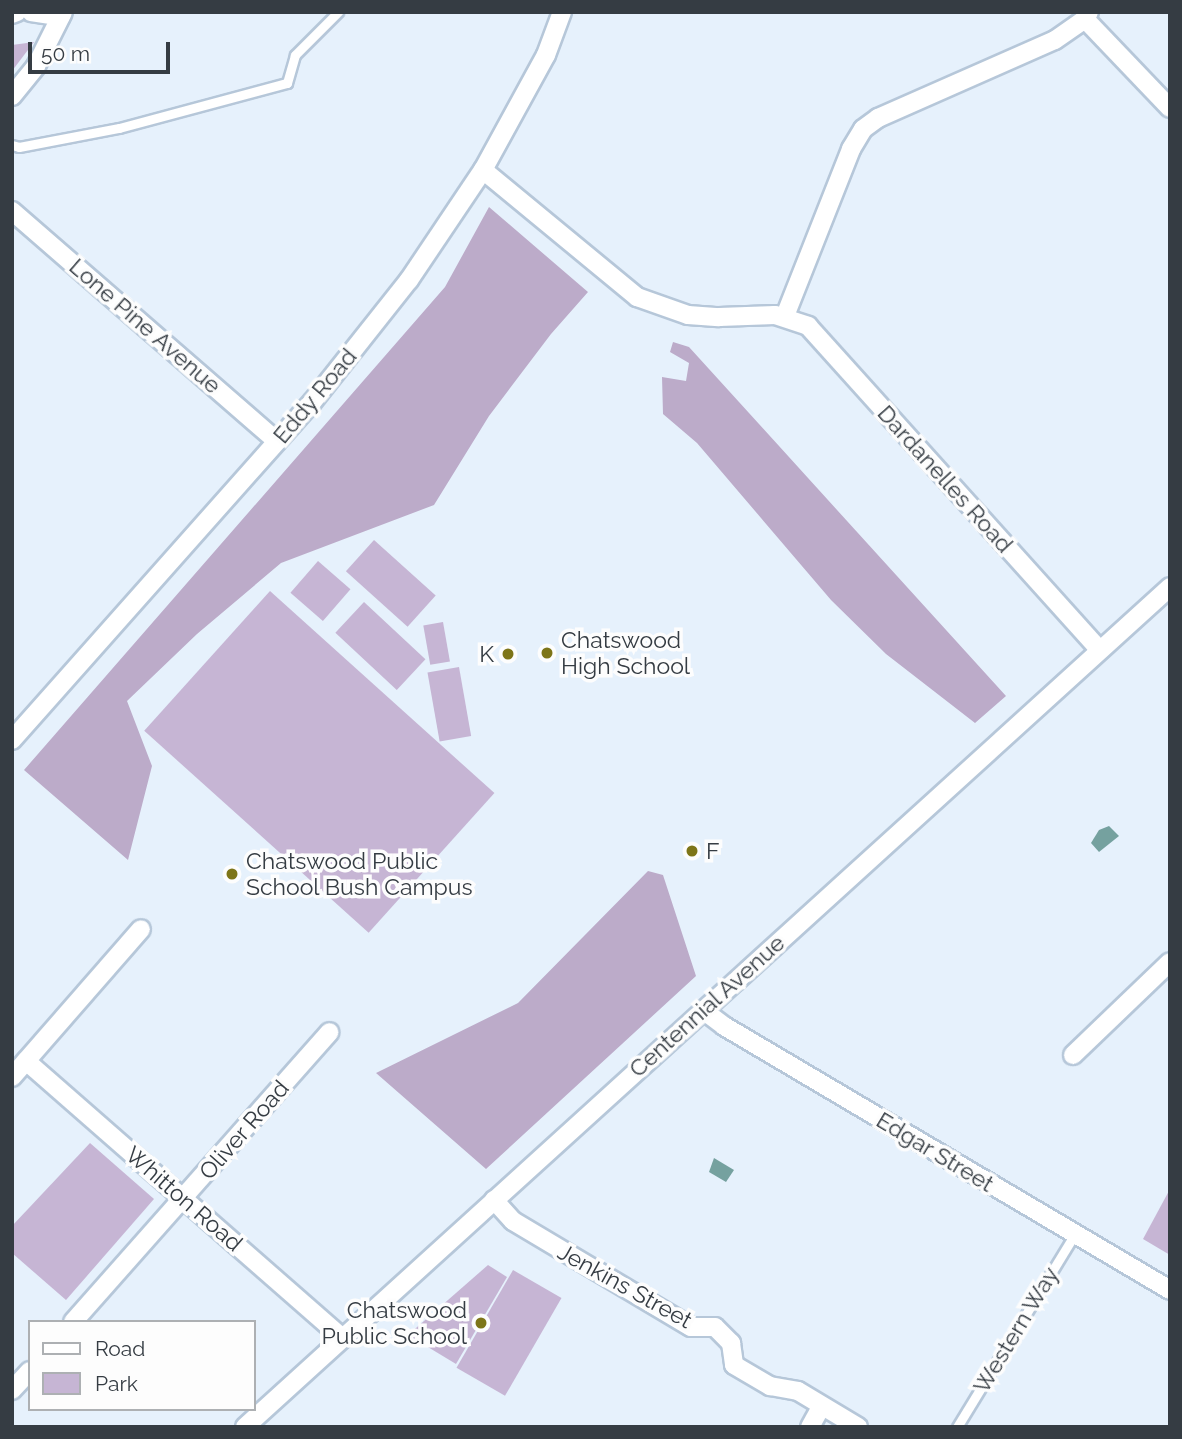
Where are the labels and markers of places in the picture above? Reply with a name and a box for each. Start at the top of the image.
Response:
place label: Chatswood High School [561,626,690,680]
place label: K [479,640,494,668]
marker: Chatswood High School [539,645,555,661]
marker: K [500,646,516,662]
place label: F [706,837,720,865]
marker: F [684,843,700,859]
place label: Chatswood Public School Bush Campus [246,847,473,901]
marker: Chatswood Public School Bush Campus [224,866,240,882]
place label: Chatswood Public School [321,1296,467,1350]
marker: Chatswood Public School [473,1315,489,1331]

